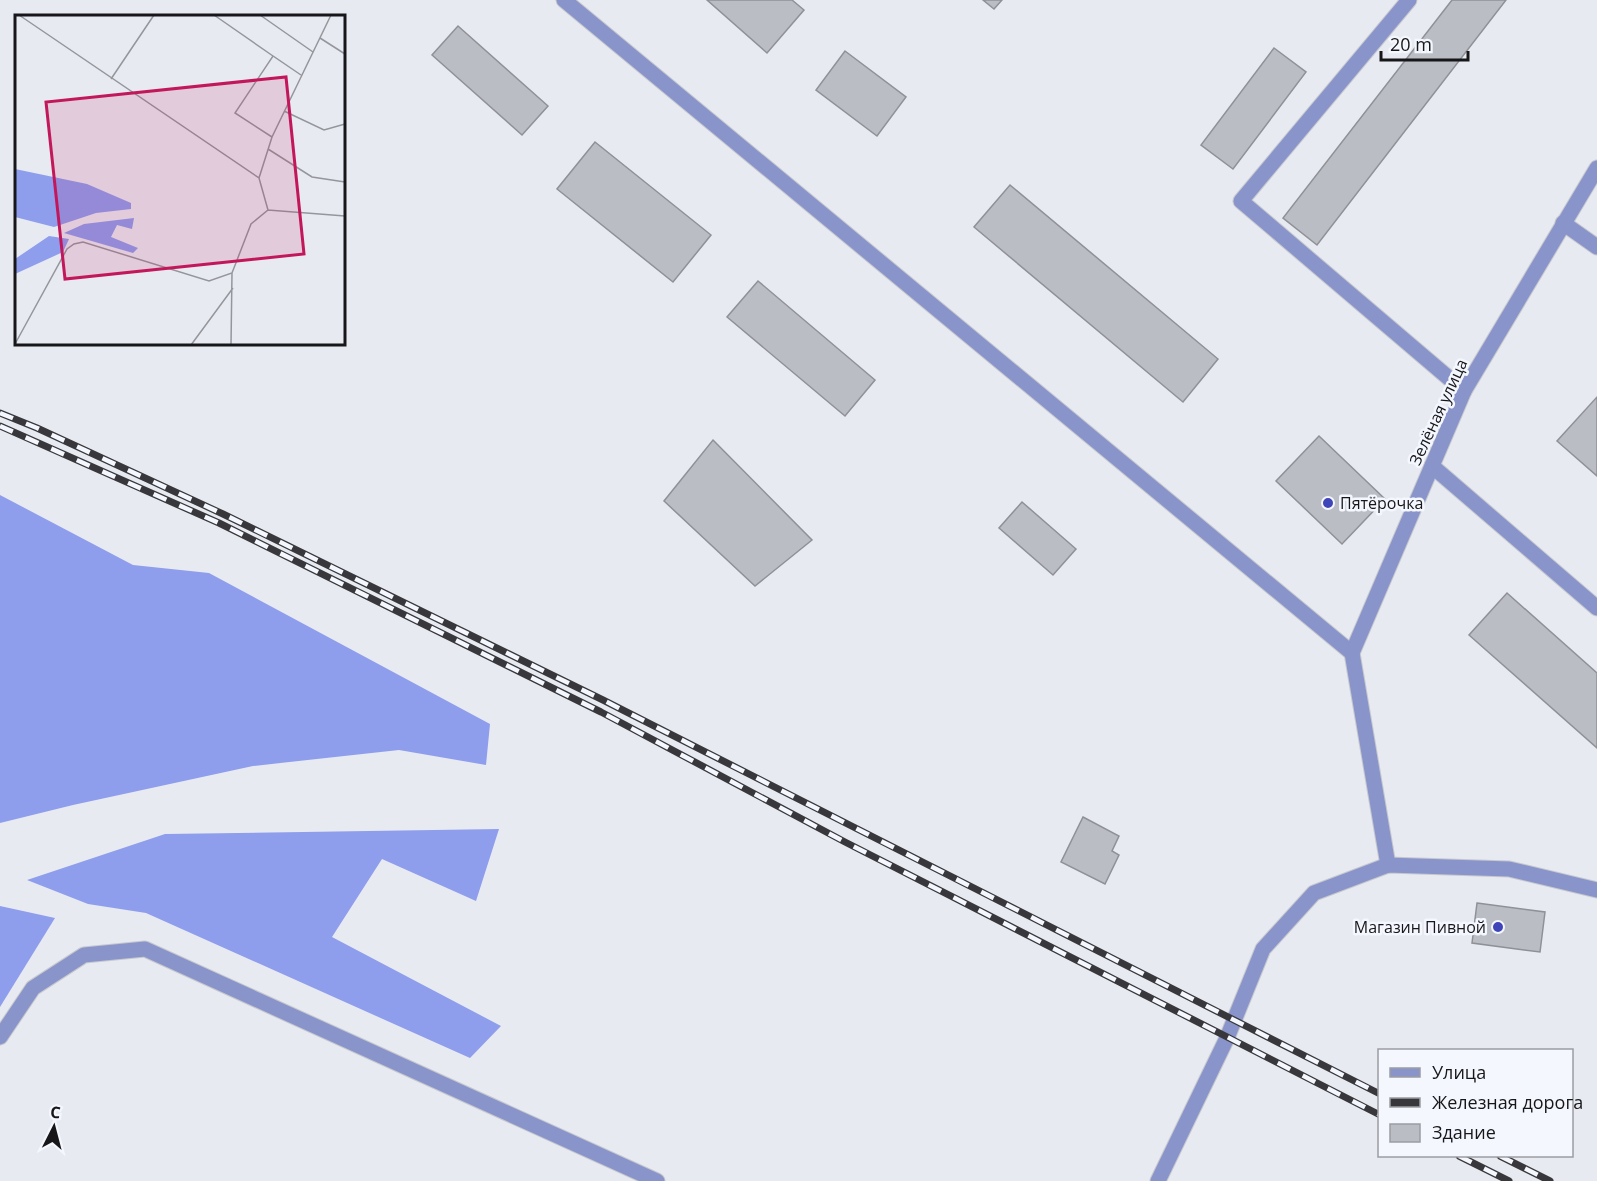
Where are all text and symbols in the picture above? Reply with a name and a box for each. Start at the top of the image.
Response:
inset map [15,15,345,345]
scale bar [1381,24,1468,62]
text: 20 m [1390,32,1432,56]
street label: Зелёная улица [1404,355,1472,469]
place label: Пятёрочка [1340,492,1423,514]
marker: Пятёрочка [1321,496,1335,510]
place label: Магазин Пивной [1354,916,1486,938]
marker: Магазин Пивной [1491,920,1505,934]
legend [1378,1049,1573,1157]
text: Улица [1432,1060,1486,1084]
text: Железная дорога [1432,1090,1583,1114]
north arrow [24,1097,84,1157]
text: С [49,1101,62,1124]
text: Здание [1432,1120,1496,1144]

